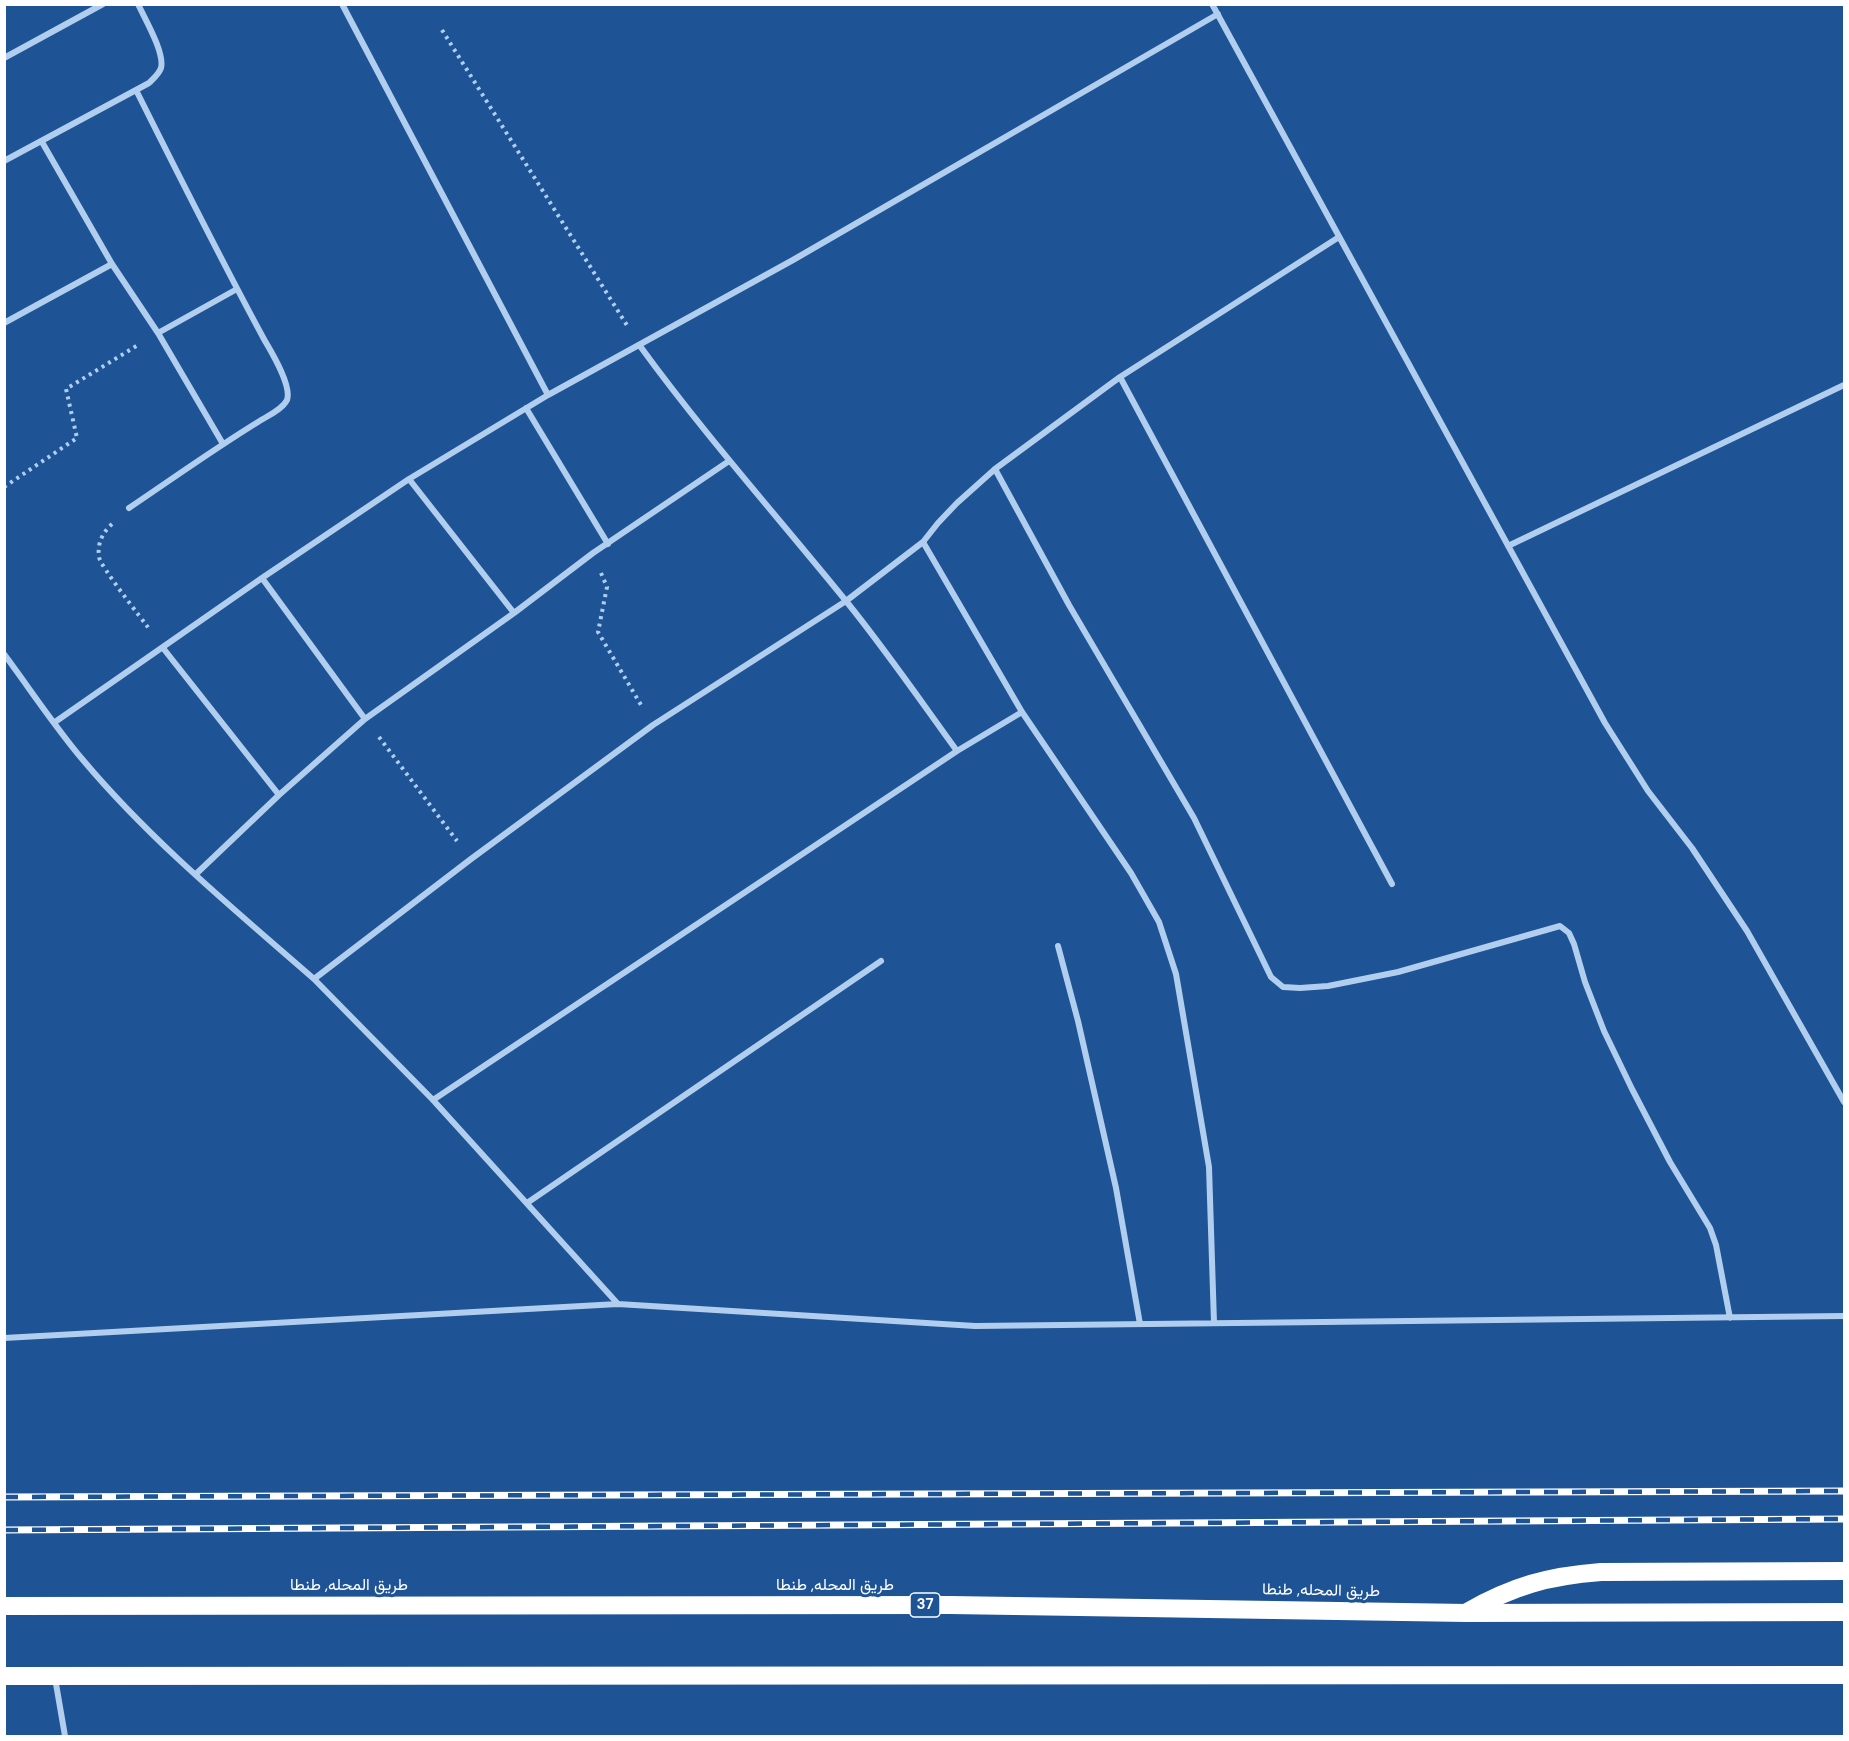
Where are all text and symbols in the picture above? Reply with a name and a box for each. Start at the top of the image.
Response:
street label: طريق المحله, طنطا [290,1576,408,1596]
street label: طريق المحله, طنطا [776,1576,894,1596]
street label: طريق المحله, طنطا [1262,1580,1380,1602]
road number: 37 [910,1593,940,1617]

